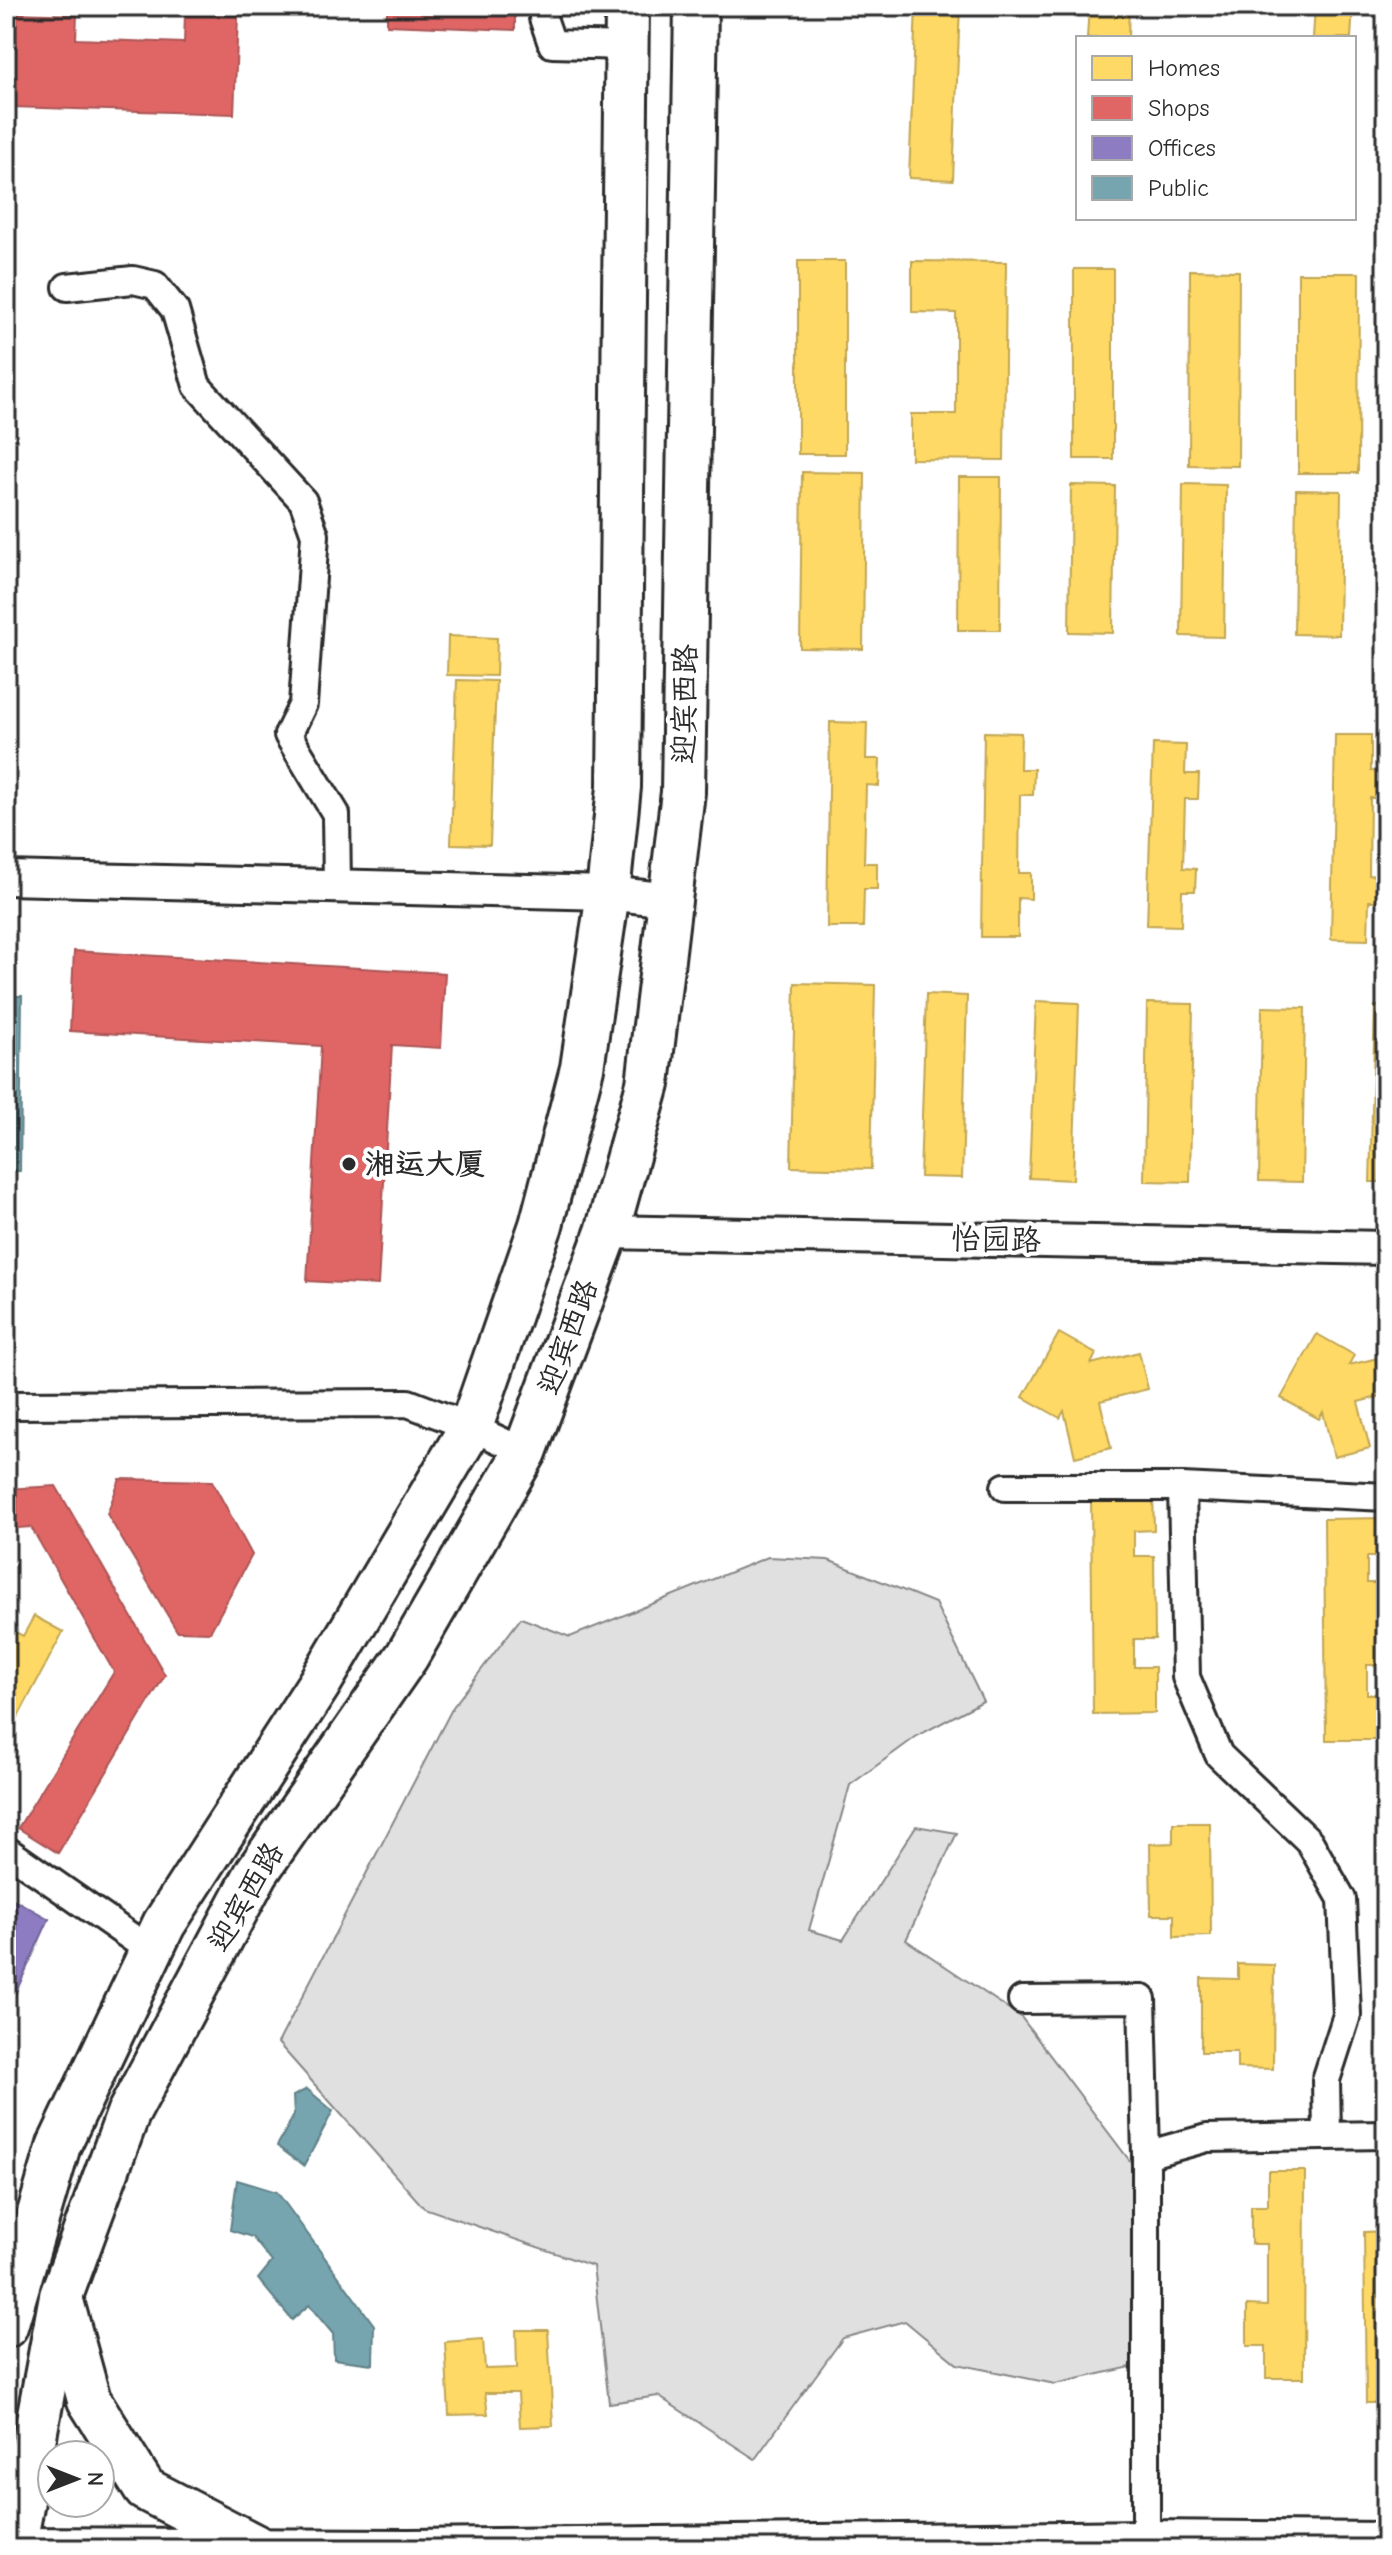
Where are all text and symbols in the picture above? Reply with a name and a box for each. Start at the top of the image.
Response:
legend [1076,36,1356,220]
text: Homes [1148,54,1220,82]
text: Shops [1148,94,1209,122]
text: Offices [1148,134,1216,162]
text: Public [1148,174,1209,202]
street label: 迎宾西路 [666,644,704,764]
place label: 湘运大厦 [365,1147,485,1182]
marker: 湘运大厦 [340,1155,358,1173]
street label: 怡园路 [951,1222,1041,1258]
street label: 迎宾西路 [531,1275,605,1399]
street label: 迎宾西路 [201,1836,291,1958]
north arrow [36,2439,116,2519]
text: N [82,2472,108,2486]

